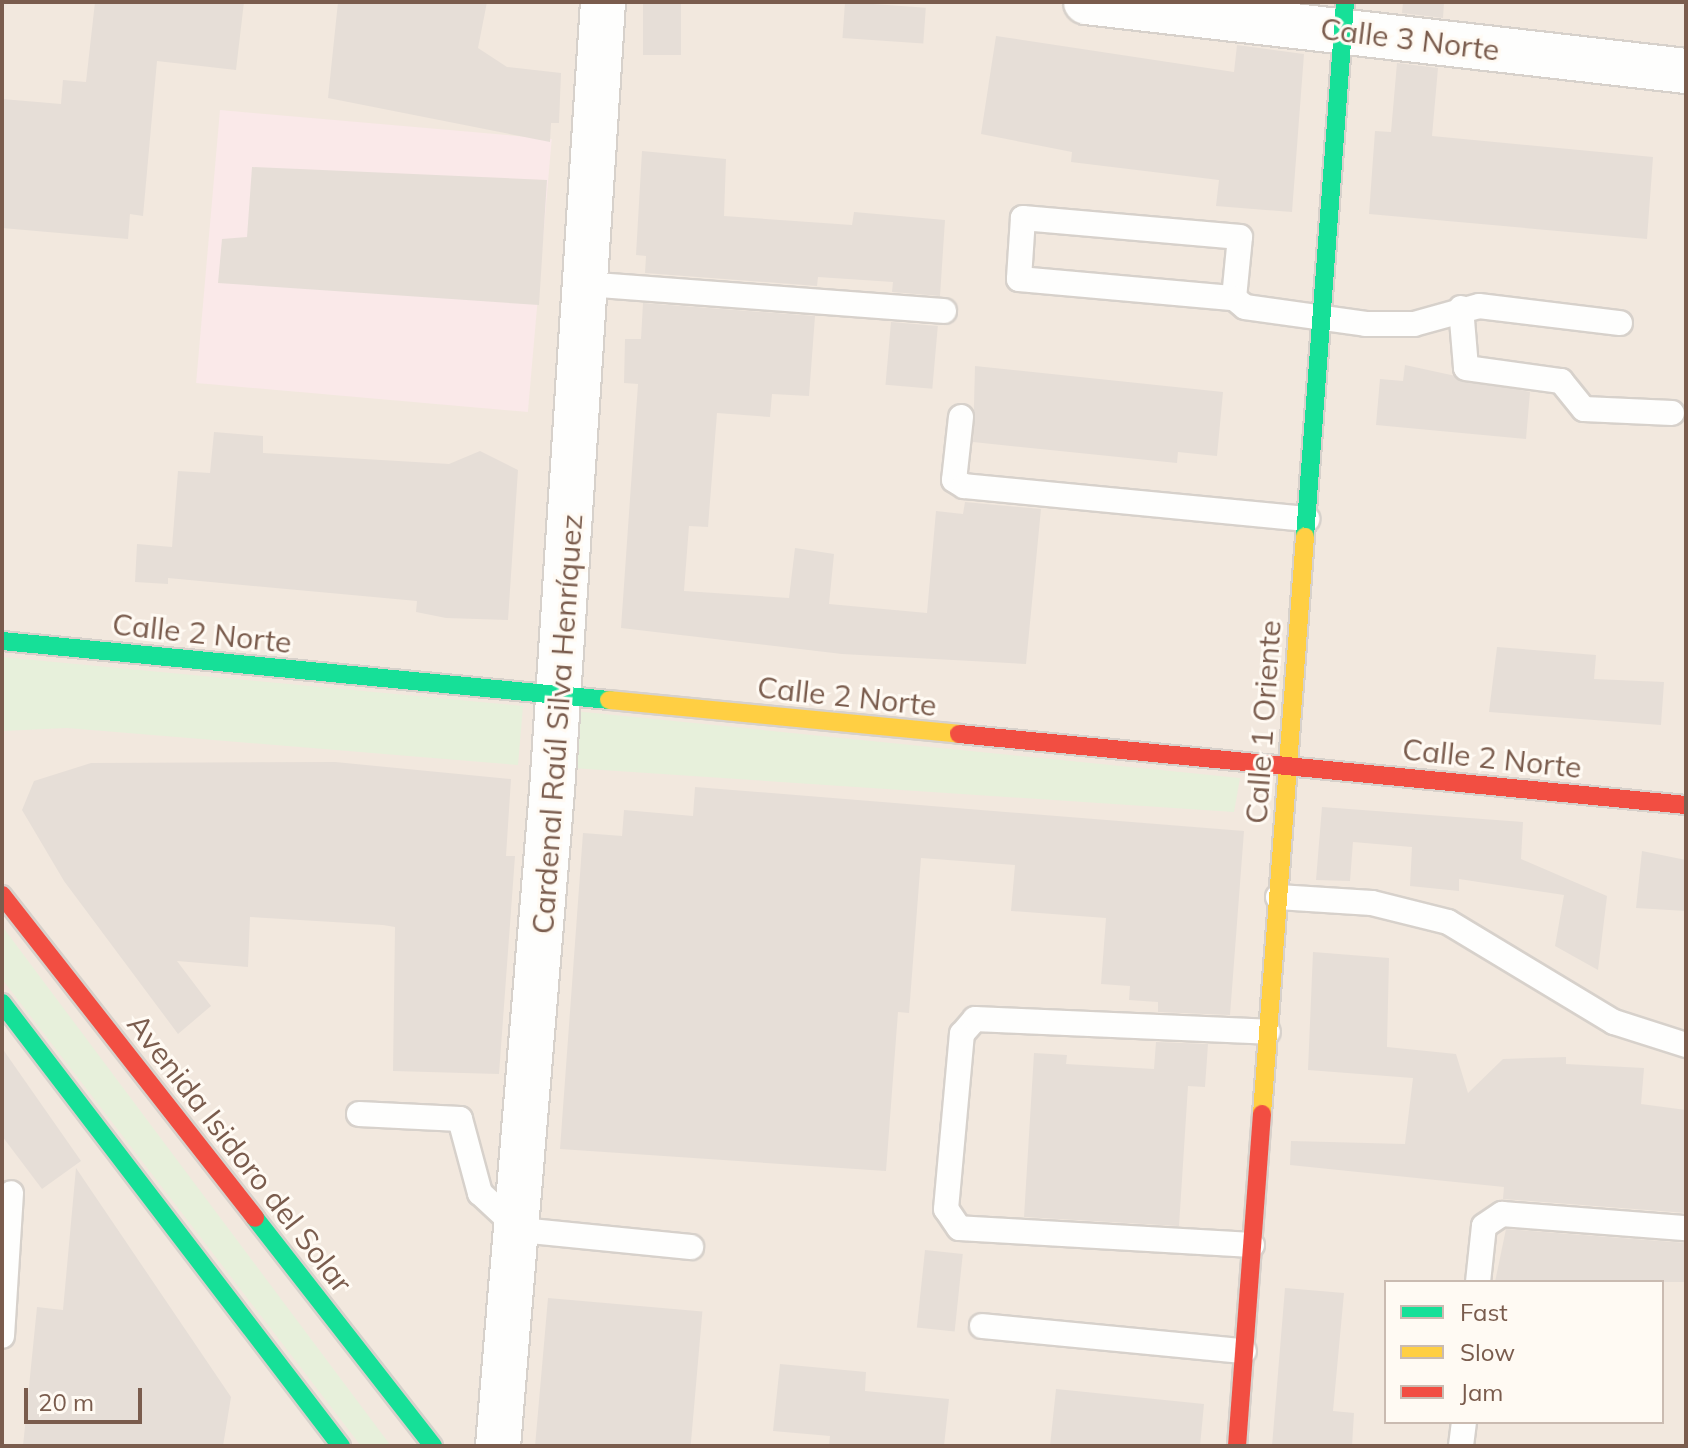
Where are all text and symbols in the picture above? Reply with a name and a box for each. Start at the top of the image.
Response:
street label: Calle 3 Norte [1318,10,1502,68]
street label: Cardenal Raúl Silva Henríquez [524,513,590,935]
street label: Calle 2 Norte [111,606,293,660]
street label: Calle 1 Oriente [1238,619,1288,825]
street label: Calle 2 Norte [756,669,938,723]
street label: Calle 2 Norte [1401,731,1583,785]
street label: Avenida Isidoro del Solar [120,1007,360,1299]
legend [1384,1280,1664,1424]
text: Fast [1460,1297,1508,1327]
text: Slow [1460,1337,1515,1367]
scale bar [28,1372,146,1422]
text: Jam [1460,1377,1503,1407]
text: 20 m [38,1387,94,1417]

